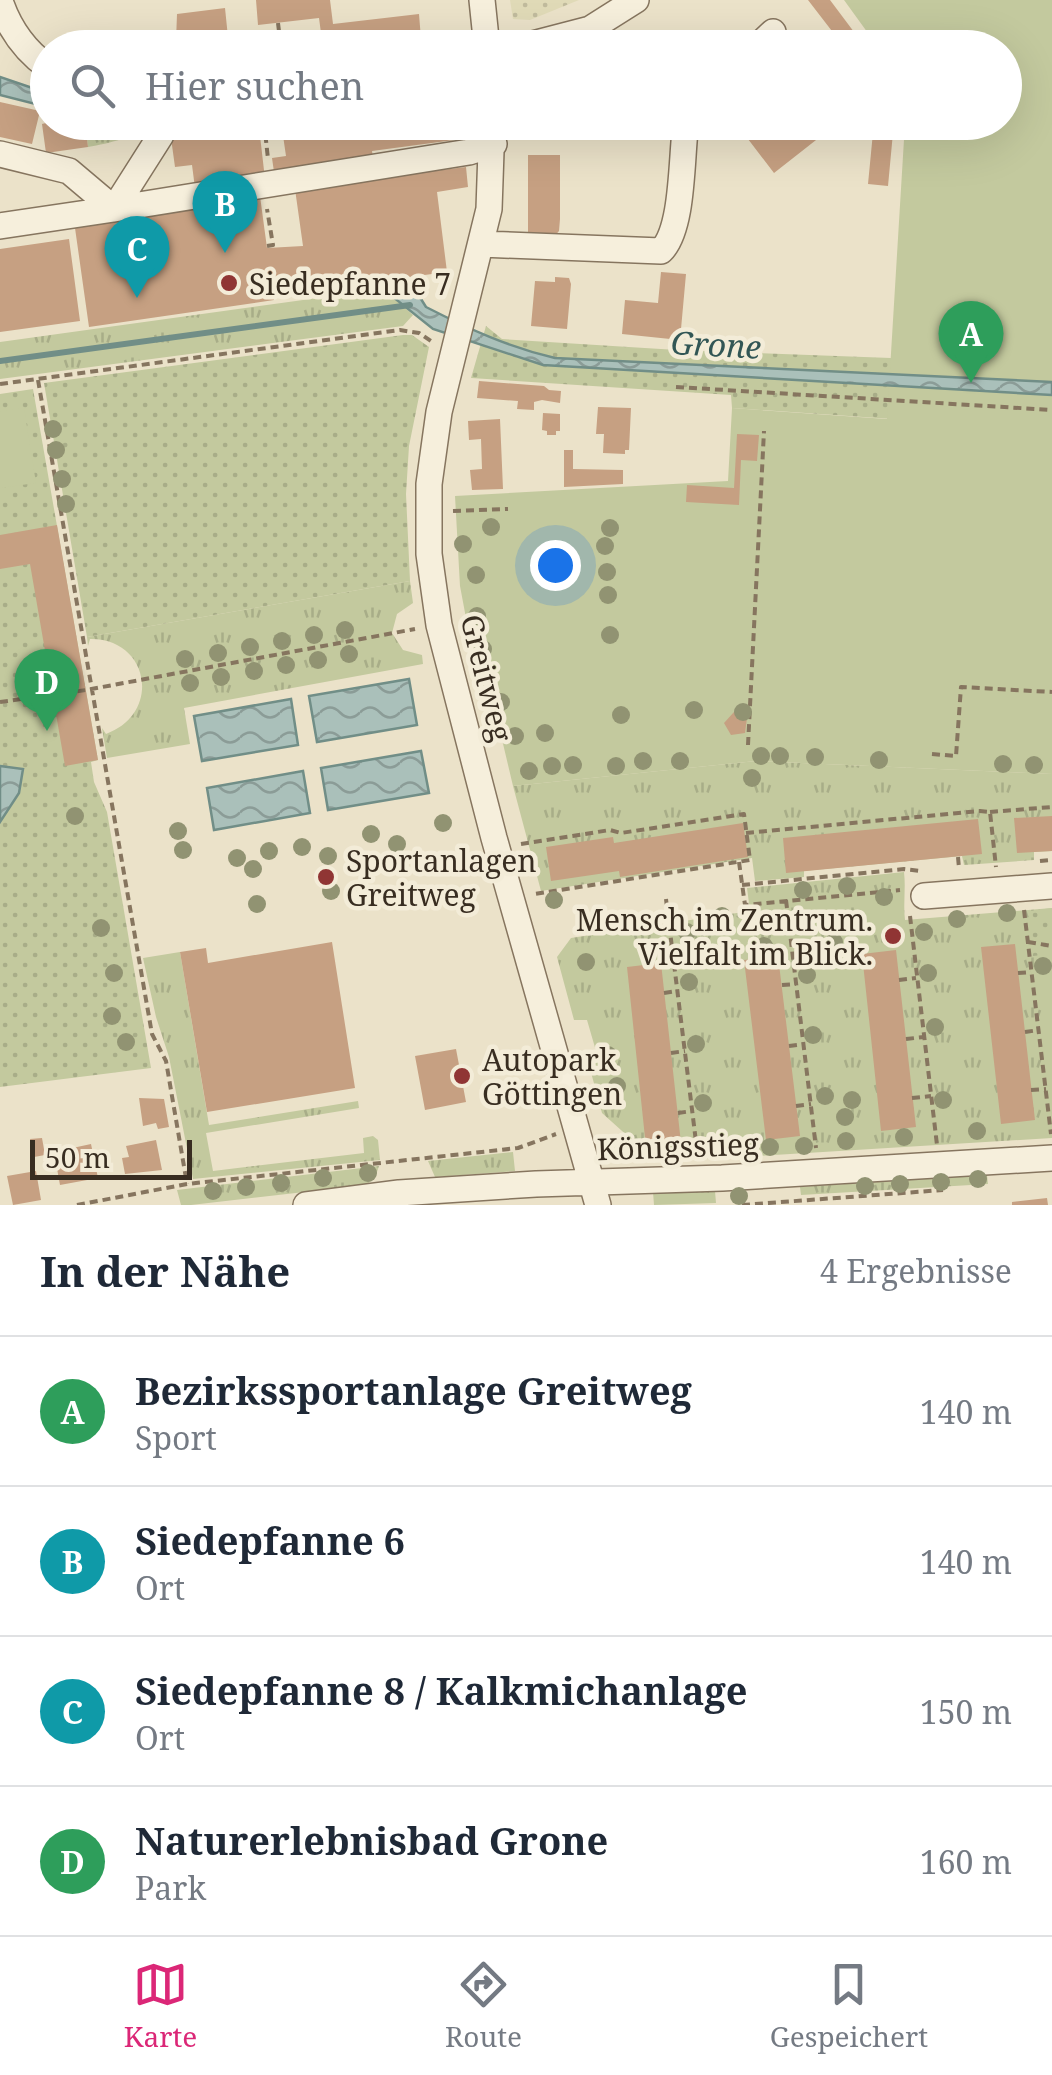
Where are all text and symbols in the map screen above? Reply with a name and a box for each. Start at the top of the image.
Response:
search box [30,30,1022,140]
icon: search [65,58,120,113]
text: Hier suchen [145,59,364,111]
pin: B [192,170,258,253]
pin: C [104,216,170,298]
place label: Siedepfanne 7 [249,263,451,304]
marker: Siedepfanne 7 [218,272,240,294]
pin: A [938,300,1004,383]
water label: Grone [670,320,763,368]
your location [530,540,581,591]
street label: Greitweg [451,610,523,746]
pin: D [15,648,80,731]
place label: Sportanlagen Greitweg [346,840,537,915]
marker: Sportanlagen Greitweg [315,866,337,888]
place label: Mensch im Zentrum. Vielfalt im Blick. [576,899,873,974]
marker: Mensch im Zentrum. Vielfalt im Blick. [882,925,904,947]
place label: Autopark Göttingen [482,1039,622,1114]
marker: Autopark Göttingen [451,1065,473,1087]
street label: Königsstieg [596,1123,760,1169]
scale bar [30,1135,192,1180]
text: 50 m [45,1138,110,1176]
text: In der Nähe [40,1242,290,1299]
text: 4 Ergebnisse [820,1249,1012,1292]
text: Bezirkssportanlage Greitweg [135,1364,692,1416]
text: A [60,1390,85,1433]
text: 140 m [920,1390,1012,1433]
text: Sport [135,1416,217,1459]
text: Siedepfanne 6 [135,1514,405,1566]
text: B [62,1540,83,1583]
text: 140 m [920,1540,1012,1583]
text: Ort [135,1566,185,1609]
text: Siedepfanne 8 / Kalkmichanlage [135,1664,748,1716]
text: C [62,1690,83,1733]
text: 150 m [920,1690,1012,1733]
text: Ort [135,1716,185,1759]
text: Naturerlebnisbad Grone [135,1814,608,1866]
text: D [60,1840,85,1883]
text: 160 m [920,1840,1012,1883]
text: Park [135,1866,206,1909]
tab: Karte [124,1957,197,2055]
tab: Route [445,1957,522,2055]
tab: Gespeichert [770,1957,928,2055]

